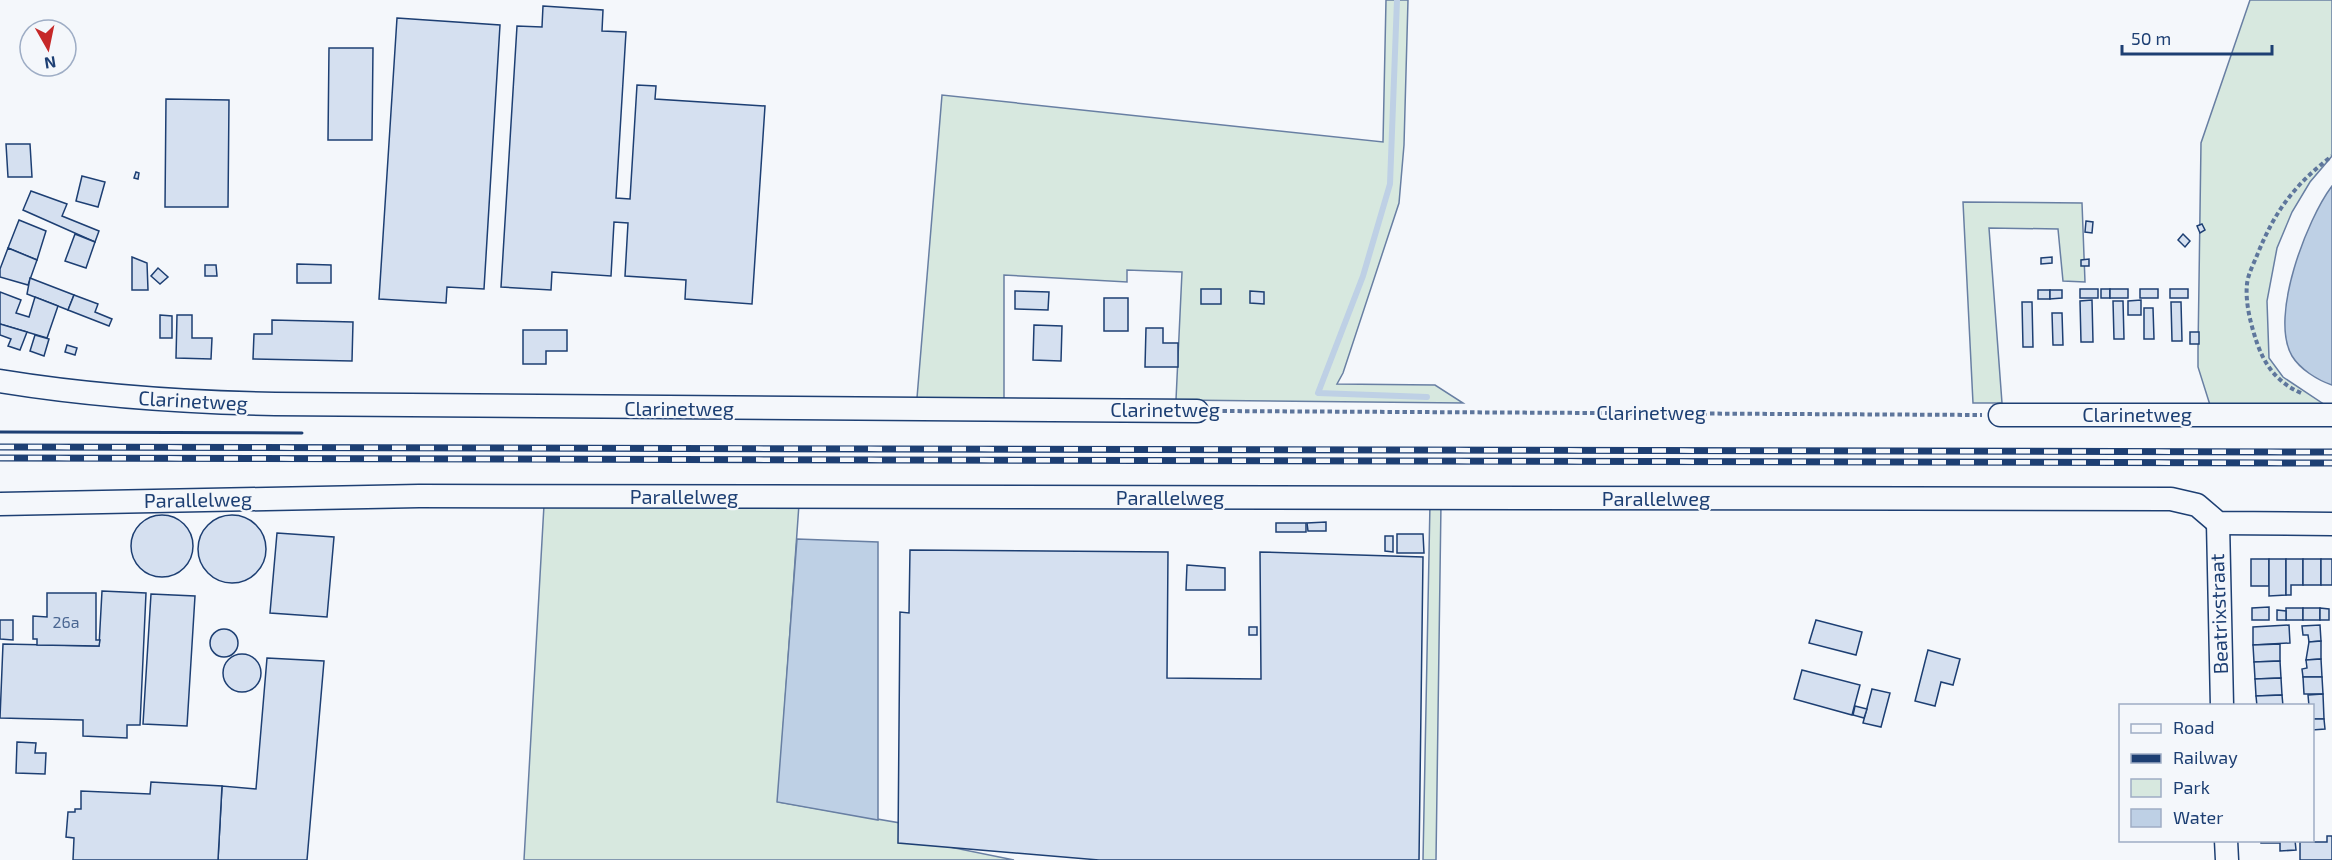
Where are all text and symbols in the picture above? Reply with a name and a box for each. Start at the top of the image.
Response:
north arrow [18,18,78,78]
scale bar [2122,18,2272,56]
text: 50 m [2131,27,2171,49]
text: N [43,53,58,74]
street label: Clarinetweg [138,385,248,415]
street label: Clarinetweg [624,396,734,420]
street label: Clarinetweg [1110,397,1220,421]
street label: Clarinetweg [1596,400,1706,424]
street label: Clarinetweg [2082,402,2192,426]
street label: Parallelweg [630,484,738,508]
street label: Parallelweg [1116,485,1224,509]
street label: Parallelweg [144,486,252,512]
street label: Parallelweg [1602,486,1710,510]
street label: Beatrixstraat [2204,553,2232,675]
house number: 26a [53,612,79,631]
legend [2119,704,2314,842]
text: Road [2173,716,2214,738]
text: Railway [2173,746,2238,768]
text: Park [2173,776,2210,798]
text: Water [2173,806,2223,828]

